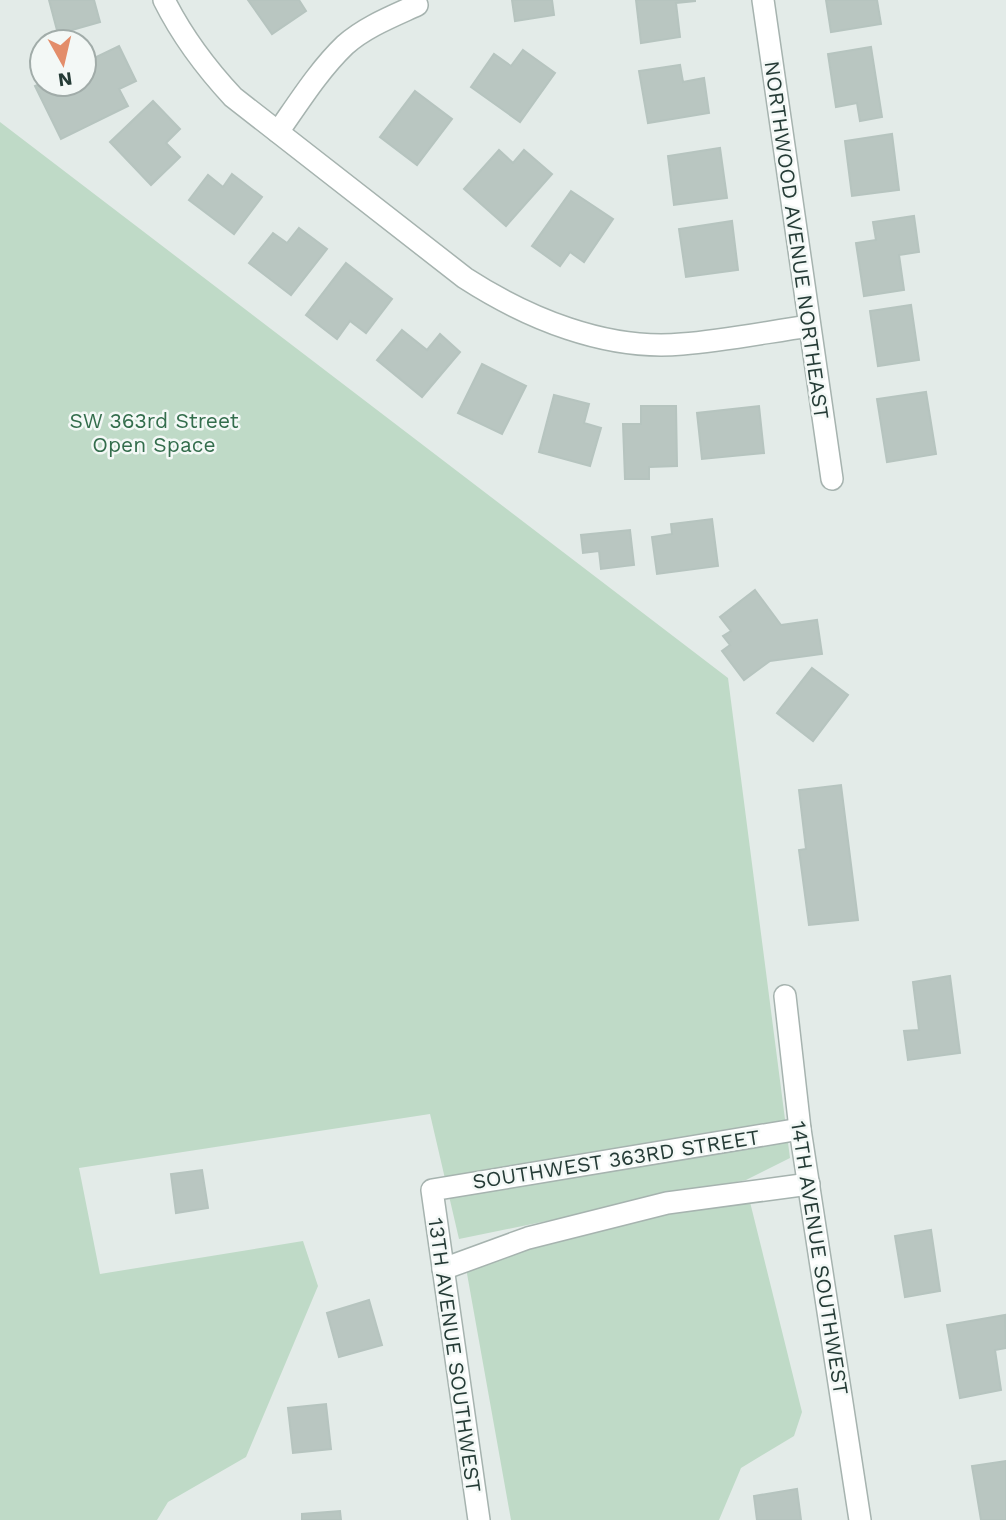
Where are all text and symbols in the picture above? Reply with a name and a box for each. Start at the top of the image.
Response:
north arrow [28,28,98,98]
street label: NORTHWOOD AVENUE NORTHEAST [759,59,835,421]
text: N [57,67,74,92]
park label: SW 363rd Street Open Space [69,408,239,457]
street label: 14TH AVENUE SOUTHWEST [786,1119,854,1397]
street label: SOUTHWEST 363RD STREET [471,1124,762,1194]
street label: 13TH AVENUE SOUTHWEST [423,1216,487,1494]

